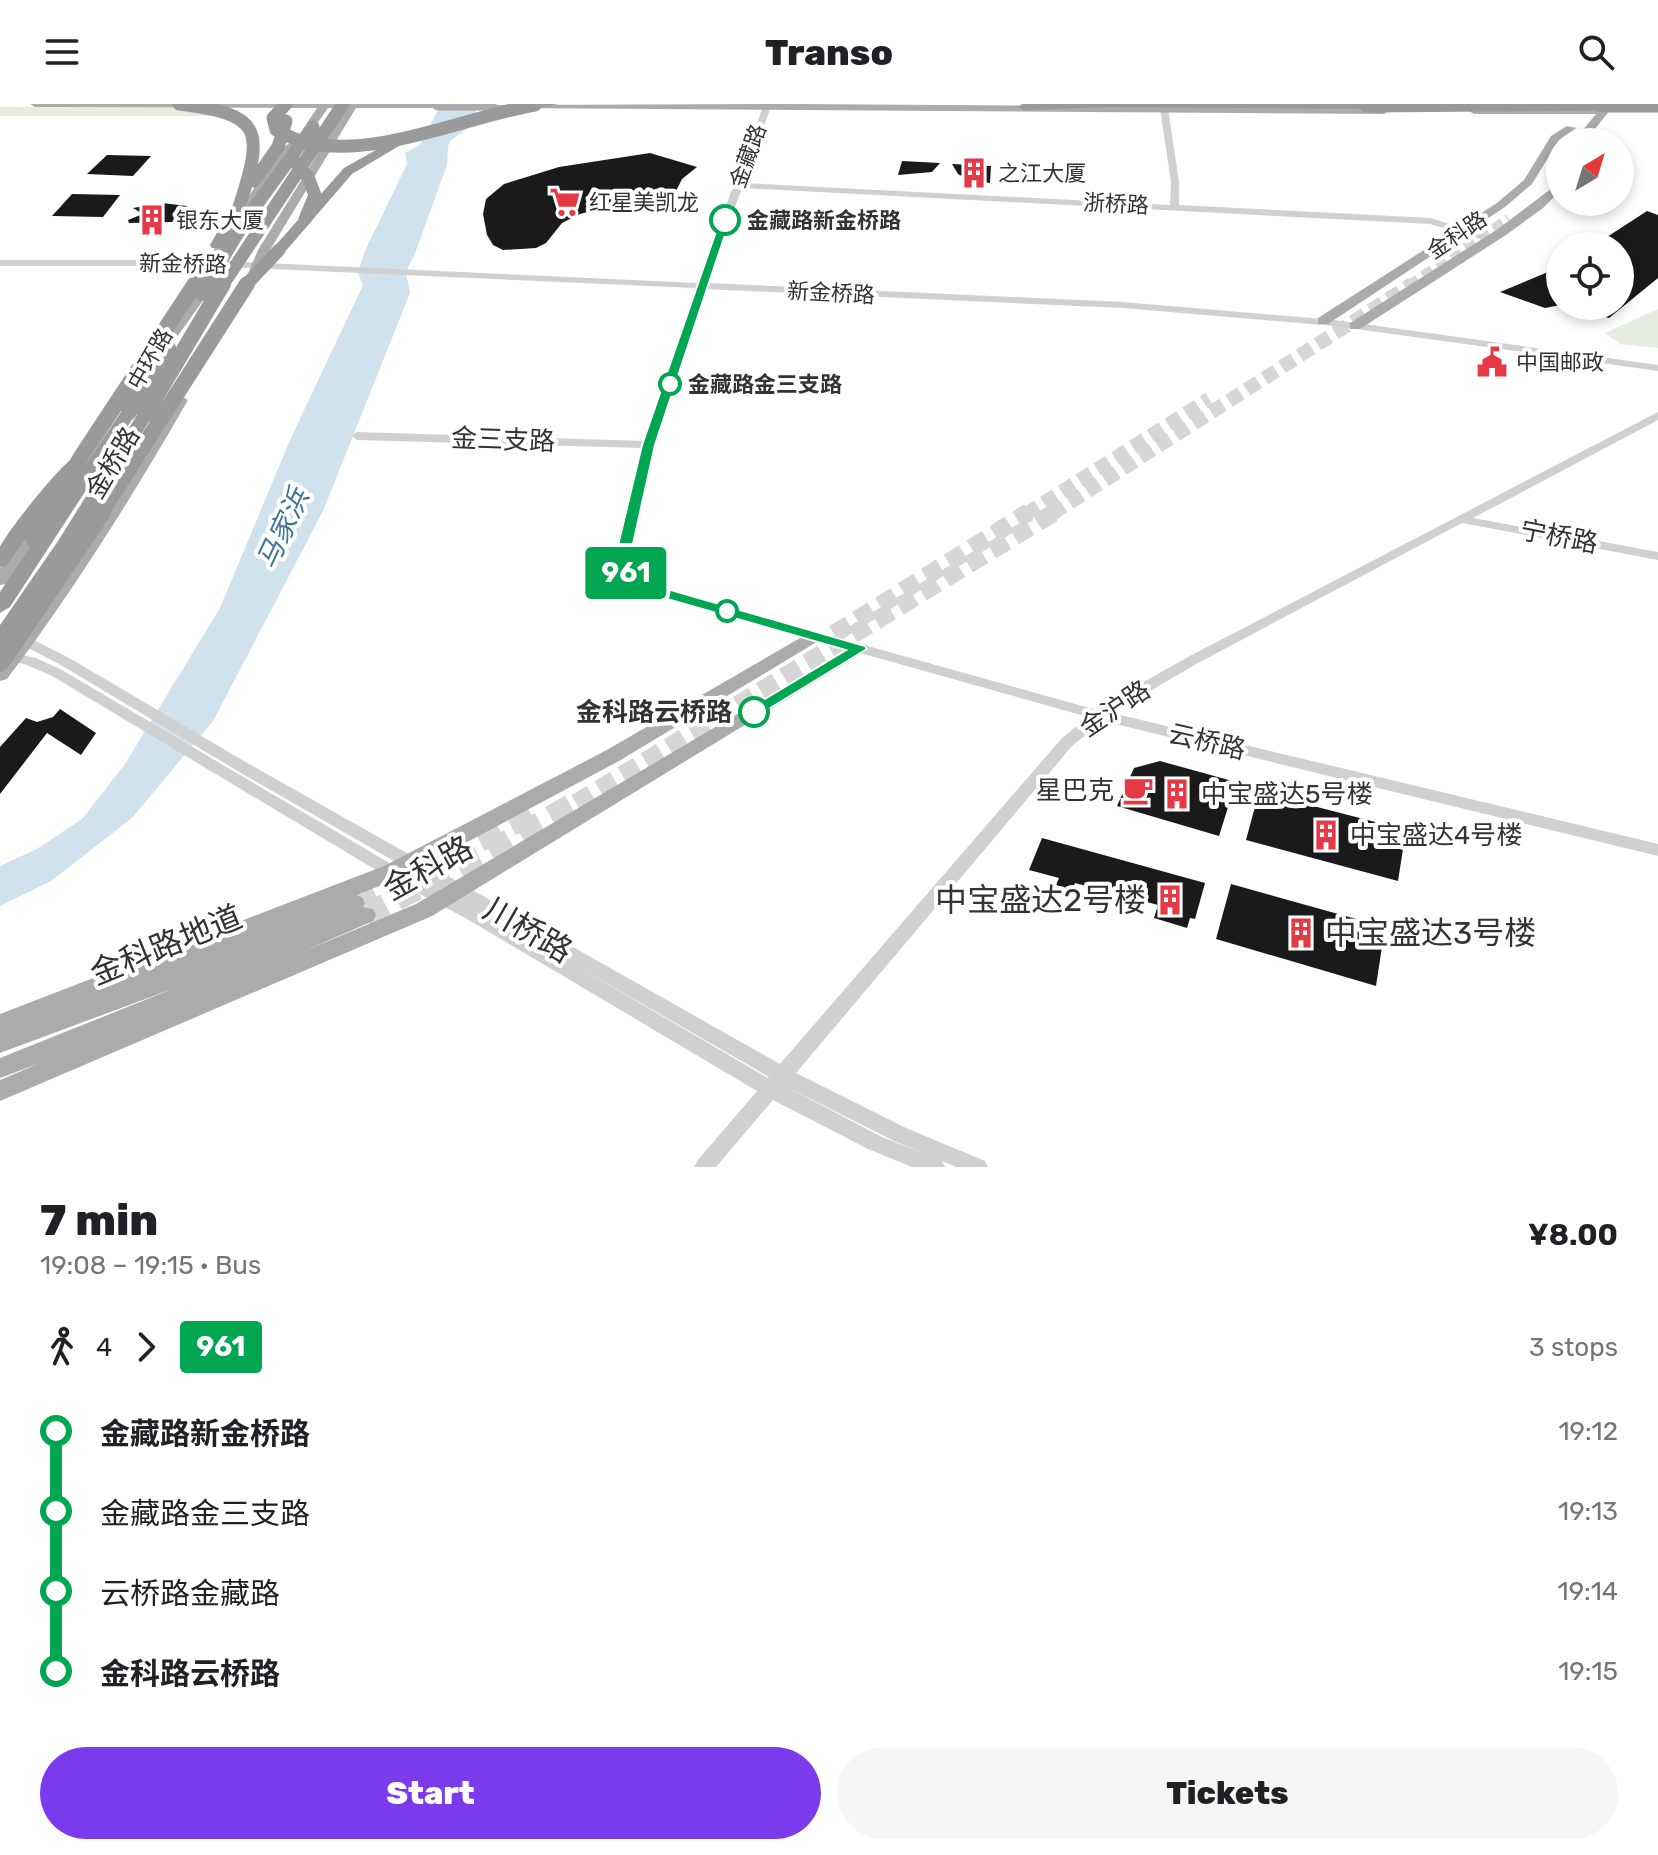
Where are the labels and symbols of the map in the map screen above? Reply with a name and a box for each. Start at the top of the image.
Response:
street label: 金藏路 [724,120,772,192]
north arrow [1546,128,1634,216]
building icon: 之江大厦 [957,156,991,190]
place label: 之江大厦 [998,160,1086,187]
supermarket icon: 红星美凯龙 [548,185,582,219]
place label: 红星美凯龙 [589,189,699,216]
street label: 浙桥路 [1082,189,1150,219]
building icon: 银东大厦 [135,203,169,237]
marker: 金藏路新金桥路 [710,205,740,235]
street label: 金科路 [1422,205,1492,265]
place label: 银东大厦 [176,207,264,234]
place label: 金藏路新金桥路 [747,207,901,234]
street label: 新金桥路 [139,250,227,278]
street label: 新金桥路 [786,277,876,309]
street label: 中环路 [122,324,178,394]
public building icon: 中国邮政 [1475,345,1509,379]
place label: 中国邮政 [1516,349,1604,376]
place label: 金藏路金三支路 [688,371,842,398]
marker: 金藏路金三支路 [659,373,681,395]
street label: 金桥路 [80,422,146,504]
street label: 金三支路 [450,423,556,457]
water label: 马家浜 [250,481,317,574]
street label: 宁桥路 [1518,514,1600,560]
line badge: 961 [580,547,672,599]
unlabelled marker [716,600,738,622]
street label: 金沪路 [1074,674,1156,744]
place label: 金科路云桥路 [576,697,732,728]
marker: 金科路云桥路 [739,697,769,727]
street label: 云桥路 [1166,718,1248,766]
cafe icon: 星巴克 [1121,773,1155,807]
place label: 星巴克 [1036,775,1114,806]
building icon: 中宝盛达5号楼 [1160,777,1194,811]
place label: 中宝盛达5号楼 [1201,779,1372,810]
building icon: 中宝盛达4号楼 [1309,818,1343,852]
place label: 中宝盛达4号楼 [1350,820,1522,851]
street label: 金科路 [377,828,479,908]
place label: 中宝盛达2号楼 [935,881,1146,919]
building icon: 中宝盛达2号楼 [1153,883,1187,917]
street label: 川桥路 [477,890,579,970]
street label: 金科路地道 [85,897,247,993]
place label: 中宝盛达3号楼 [1325,914,1536,952]
building icon: 中宝盛达3号楼 [1284,916,1318,950]

